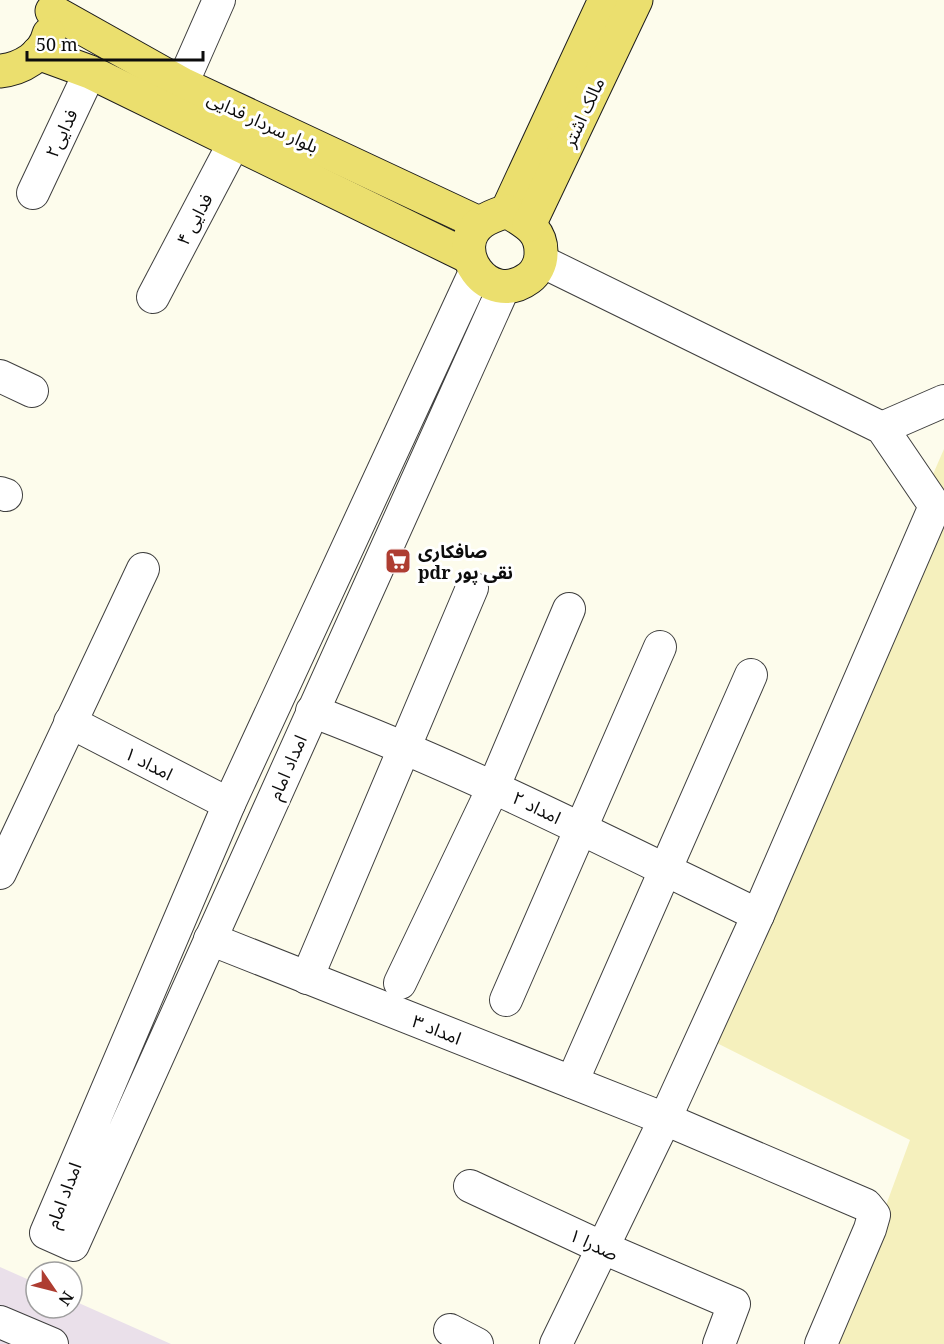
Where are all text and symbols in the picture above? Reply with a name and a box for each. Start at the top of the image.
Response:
scale bar [27,24,202,62]
text: 50 m [36,32,78,56]
street label: مالک اشتر [556,73,609,151]
street label: بلوار سردار فدایی [204,86,322,158]
street label: فدایی۲ [39,105,83,161]
street label: فدایی ۴ [170,189,218,249]
place label: صافکاری pdr نقی پور [418,539,513,585]
supermarket icon: صافکاری pdr نقی پور [383,546,413,576]
street label: امداد امام [262,731,315,804]
street label: امداد ۱ [121,741,177,785]
street label: امداد ۲ [509,785,565,829]
street label: امداد ۳ [409,1008,465,1050]
street label: امداد امام [40,1159,89,1232]
street label: صدرا ۱ [566,1222,622,1266]
north arrow [24,1260,84,1320]
text: N [53,1287,79,1310]

